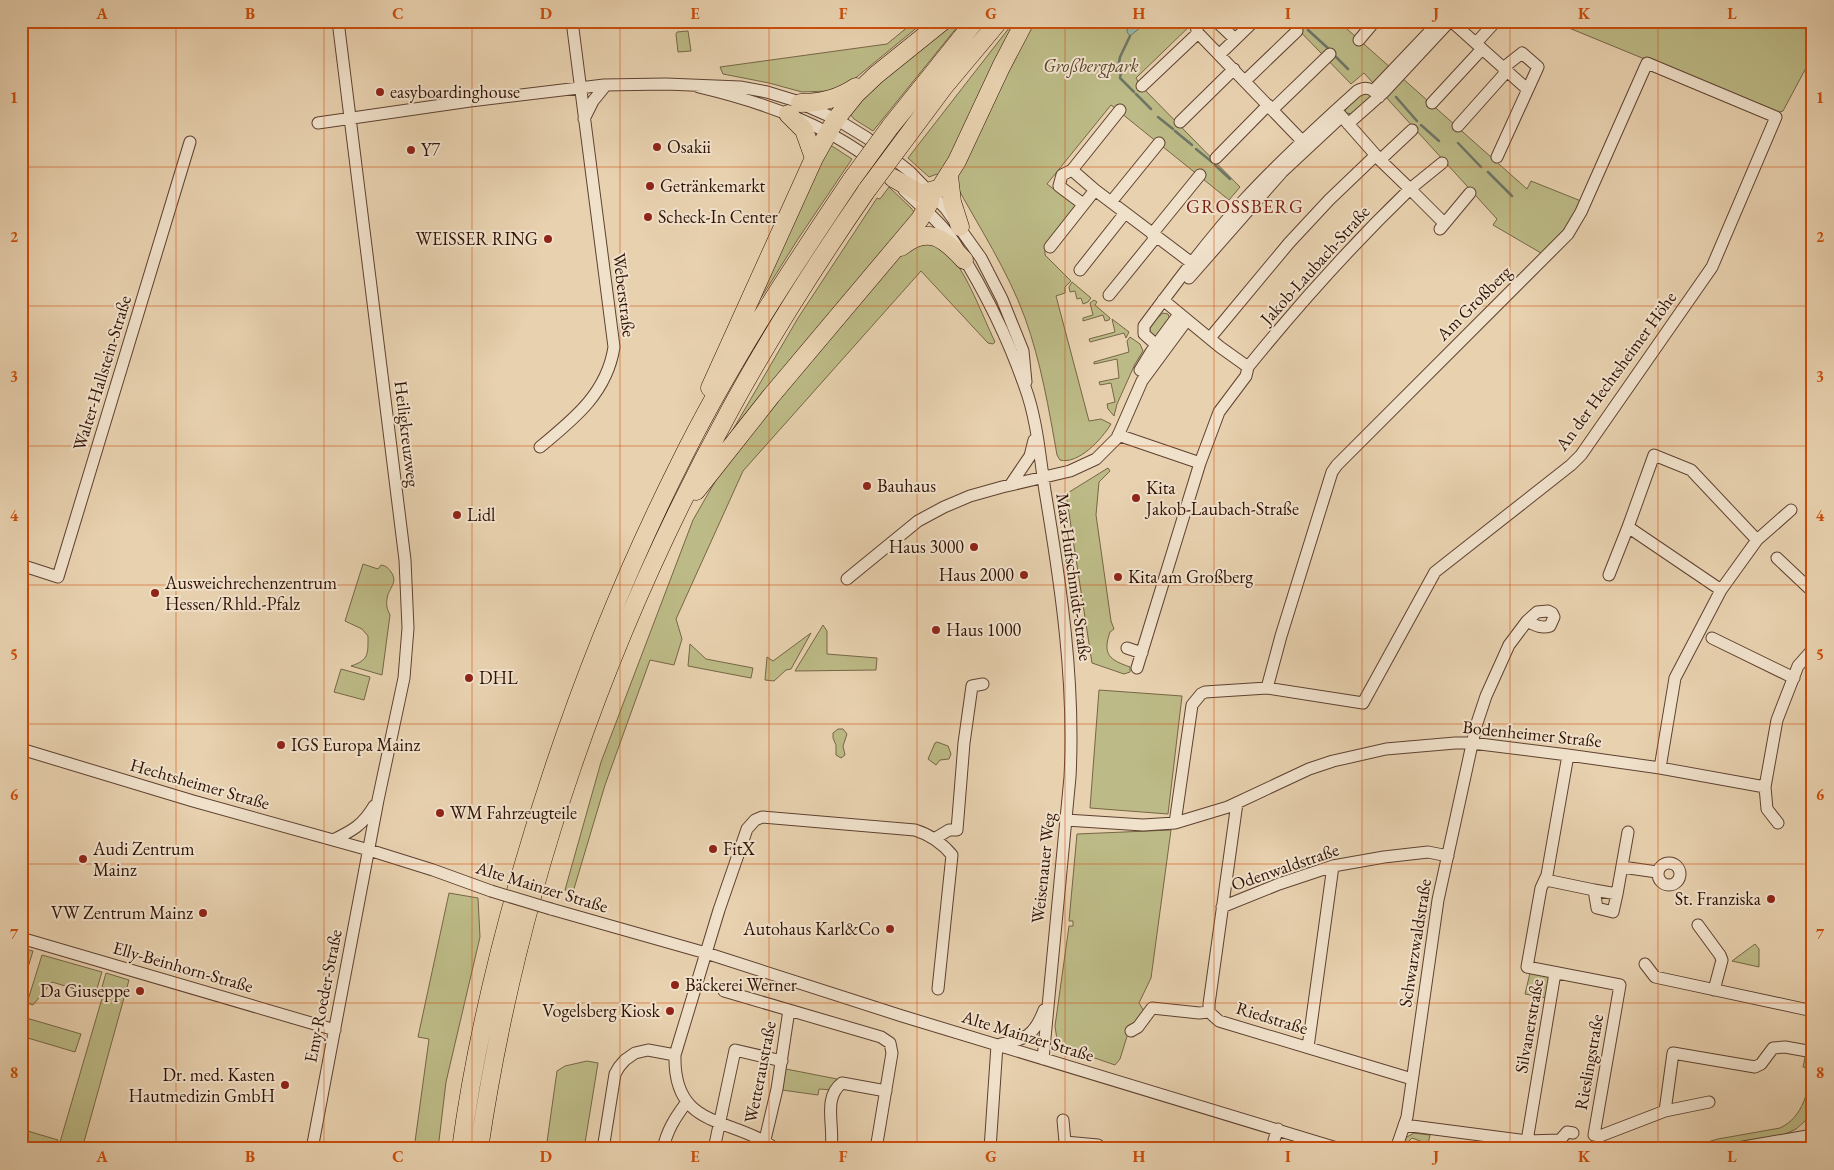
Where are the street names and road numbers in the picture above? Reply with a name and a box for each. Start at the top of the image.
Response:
street label: Jakob-Laubach-Straße [1254,200,1374,331]
street label: Weberstraße [608,251,641,338]
street label: Am Großberg [1430,260,1516,346]
street label: An der Hechtsheimer Höhe [1549,286,1681,456]
street label: Walter-Hallstein-Straße [67,293,136,453]
street label: Heiligkreuzweg [390,379,425,489]
street label: Max-Hufschmidt-Straße [1051,491,1098,662]
street label: Bodenheimer Straße [1461,715,1603,752]
street label: Hechtsheimer Straße [128,753,273,814]
street label: Weisenauer Weg [1025,811,1060,924]
street label: Odenwaldstraße [1228,837,1342,896]
street label: Alte Mainzer Straße [472,855,611,918]
street label: Schwarzwaldstraße [1393,877,1436,1009]
street label: Emy-Roeder-Straße [298,927,347,1064]
street label: Elly-Beinhorn-Straße [110,935,256,998]
street label: Silvanerstraße [1509,977,1548,1075]
street label: Riedstraße [1233,996,1311,1039]
street label: Alte Mainzer Straße [958,1004,1097,1067]
street label: Rieslingstraße [1569,1012,1608,1112]
street label: Wetteraustraße [738,1019,781,1125]

